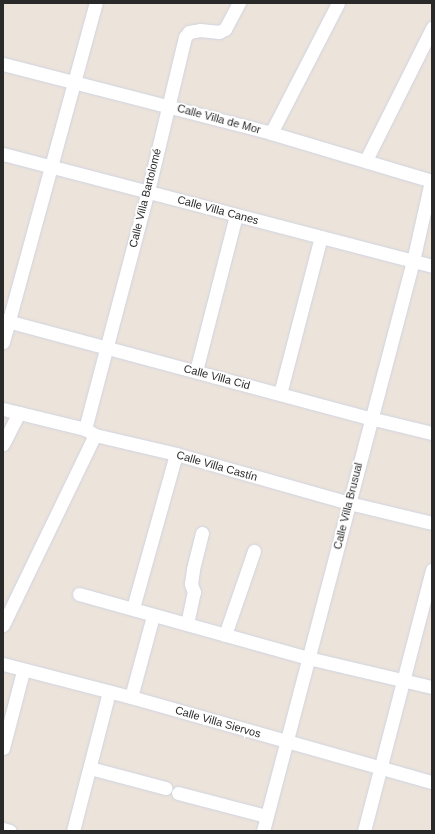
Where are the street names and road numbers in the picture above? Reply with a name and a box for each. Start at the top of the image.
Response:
street label: Calle Villa de Mor [176,101,262,137]
street label: Calle Villa Bartolomé [126,147,164,249]
street label: Calle Villa Canes [176,193,260,227]
street label: Calle Villa Cid [182,362,252,392]
street label: Calle Villa Castín [175,448,259,484]
street label: Calle Villa Brusual [331,461,365,551]
street label: Calle Villa Siervos [174,703,262,741]

